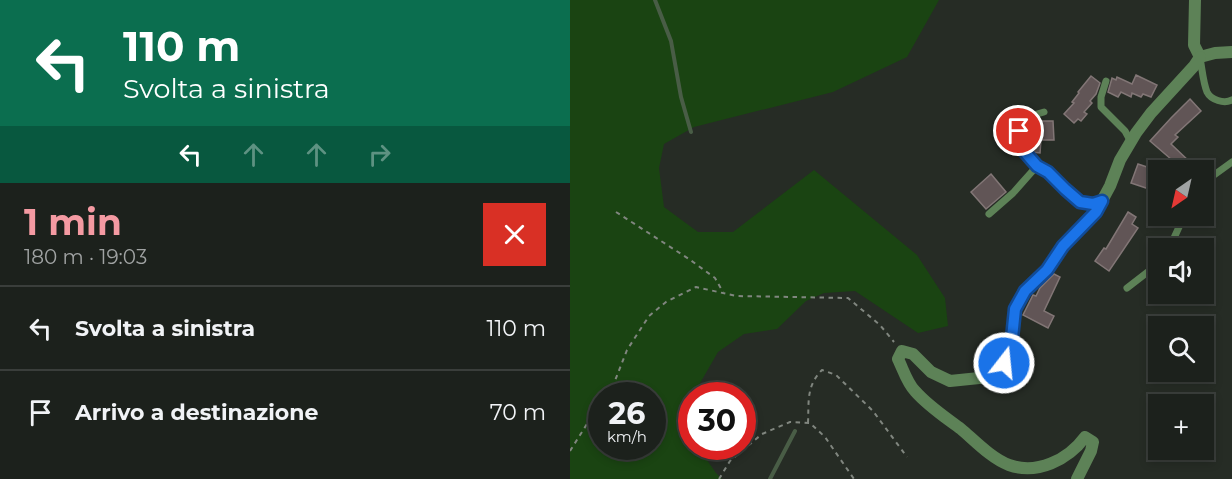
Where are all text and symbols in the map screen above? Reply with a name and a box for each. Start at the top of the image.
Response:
text: 110 m [123,20,240,72]
icon: left [24,24,102,102]
text: Svolta a sinistra [123,72,330,105]
pin [993,105,1044,156]
icon: arrive [1002,114,1035,147]
icon: left [174,138,207,171]
icon: ahead [237,138,270,171]
icon: ahead [300,138,333,171]
icon: right [363,138,396,171]
north arrow [1148,160,1214,226]
map controls [1148,160,1214,460]
text: 1 min [24,200,122,244]
button: close [483,203,546,266]
button: sound [1148,238,1214,304]
text: 180 m · 19:03 [24,245,147,269]
icon: left [24,312,57,345]
text: Svolta a sinistra [75,315,255,342]
text: 110 m [486,315,546,342]
button: search [1148,316,1214,382]
position arrow [972,331,1036,395]
speed limit sign: 30 [678,382,756,460]
button: + [1148,394,1214,460]
text: 26 [609,395,645,432]
icon: arrive [24,396,57,429]
text: Arrivo a destinazione [75,399,318,426]
text: 70 m [490,399,546,426]
text: km/h [607,427,647,446]

